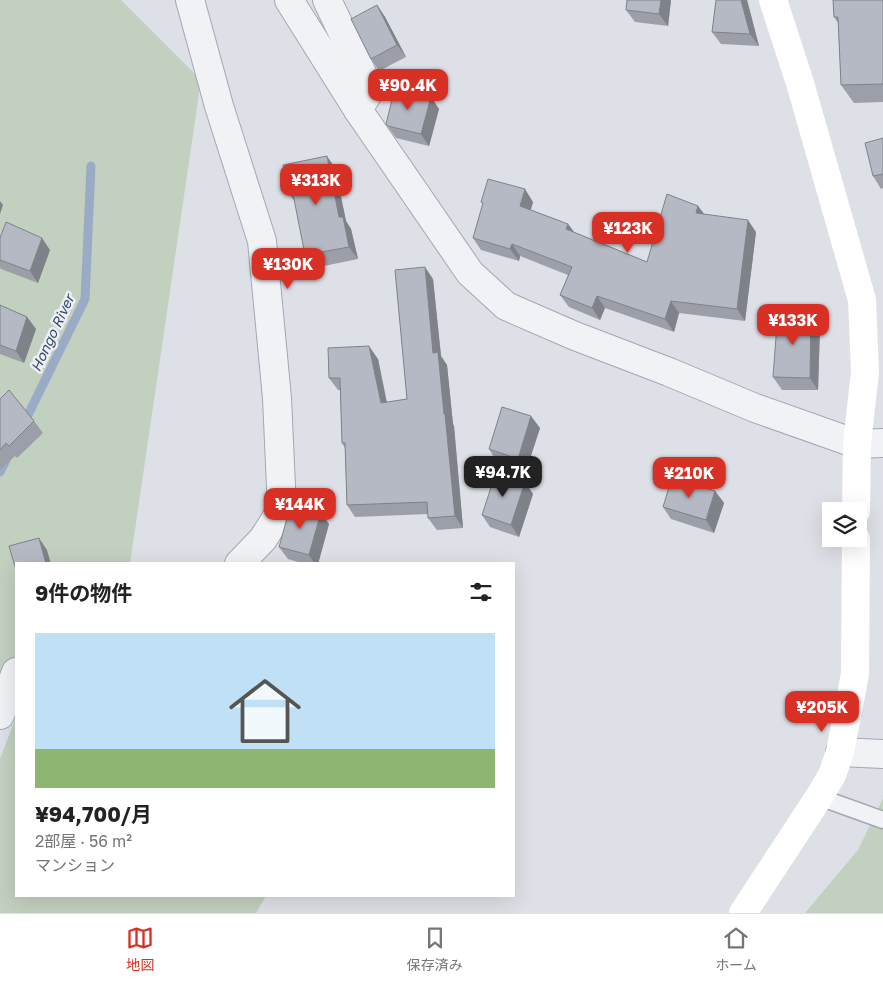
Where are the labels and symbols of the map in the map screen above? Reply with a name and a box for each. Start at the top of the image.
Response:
pin: ¥90.4K [367,68,449,111]
pin: ¥313K [281,164,351,206]
pin: ¥123K [593,212,663,254]
pin: ¥130K [253,248,323,290]
water label: Hongo River [27,290,78,374]
pin: ¥133K [758,304,828,346]
pin: ¥94.7K [462,456,544,498]
pin: ¥210K [654,456,724,499]
pin: ¥144K [265,488,335,530]
pin: ¥205K [787,690,857,733]

